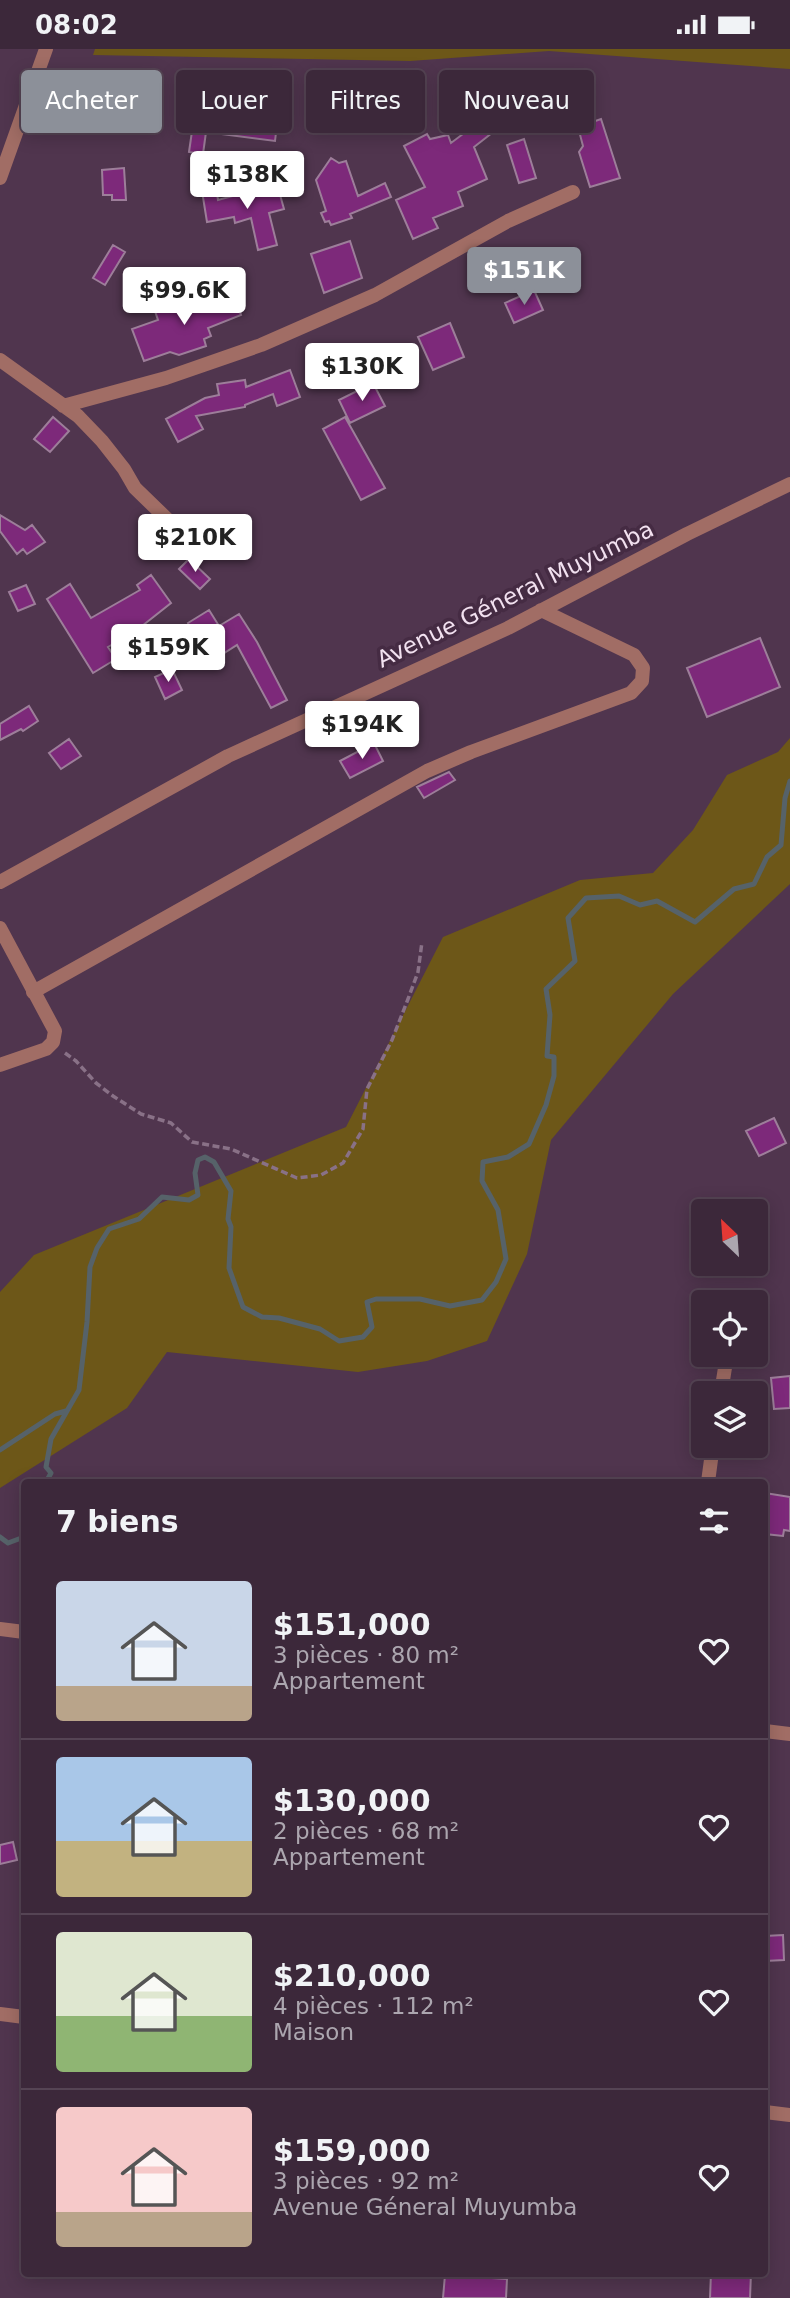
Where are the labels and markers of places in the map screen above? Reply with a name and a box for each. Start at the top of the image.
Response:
pin: $138K [198,151,296,211]
pin: $151K [475,247,573,307]
pin: $99.6K [127,267,241,327]
pin: $130K [313,343,411,403]
pin: $210K [146,515,244,574]
pin: $159K [119,625,217,684]
pin: $194K [313,701,411,761]

